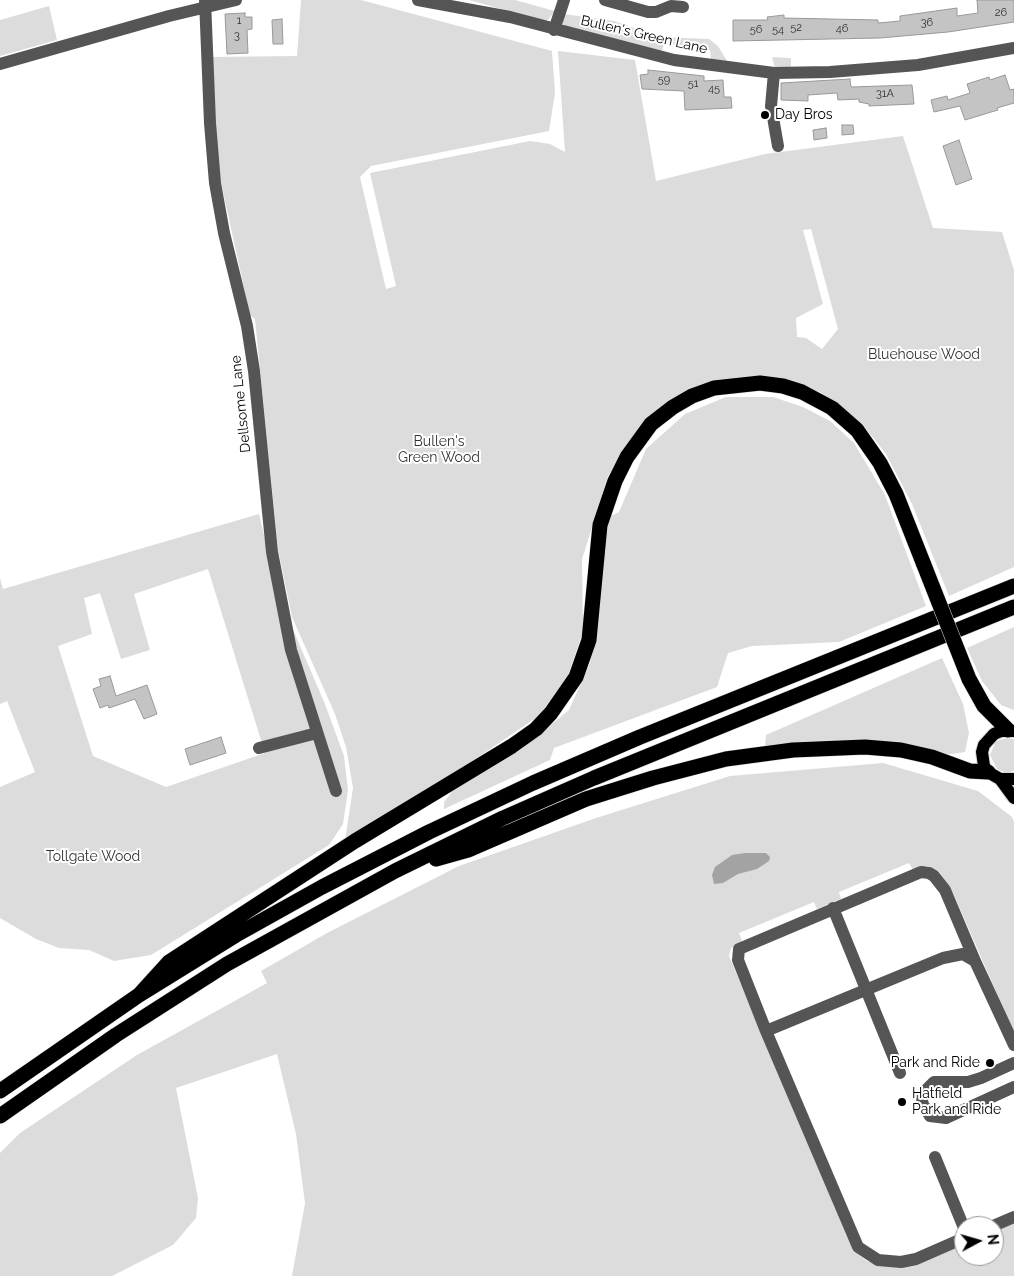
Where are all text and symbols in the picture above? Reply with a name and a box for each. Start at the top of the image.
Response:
house number: 26 [995,6,1007,20]
street label: Bullen's Green Lane [579,12,709,58]
house number: 1 [237,14,241,28]
house number: 36 [921,16,933,30]
house number: 52 [790,21,802,35]
house number: 46 [836,22,848,36]
house number: 56 [750,23,762,37]
house number: 54 [772,23,784,37]
house number: 3 [234,29,240,43]
house number: 59 [658,73,670,87]
house number: 51 [688,77,698,91]
house number: 45 [708,82,720,96]
house number: 31A [876,87,894,101]
place label: Day Bros [775,107,833,123]
marker: Day Bros [759,109,771,121]
park label: Bluehouse Wood [868,347,980,363]
street label: Dellsome Lane [228,355,254,453]
park label: Bullen's Green Wood [398,434,480,467]
park label: Tollgate Wood [46,849,140,865]
place label: Park and Ride [891,1055,980,1071]
marker: Park and Ride [984,1057,996,1069]
place label: Hatfield Park and Ride [912,1086,1001,1118]
marker: Hatfield Park and Ride [896,1096,908,1108]
north arrow [954,1216,1004,1266]
text: N [984,1233,1001,1246]

